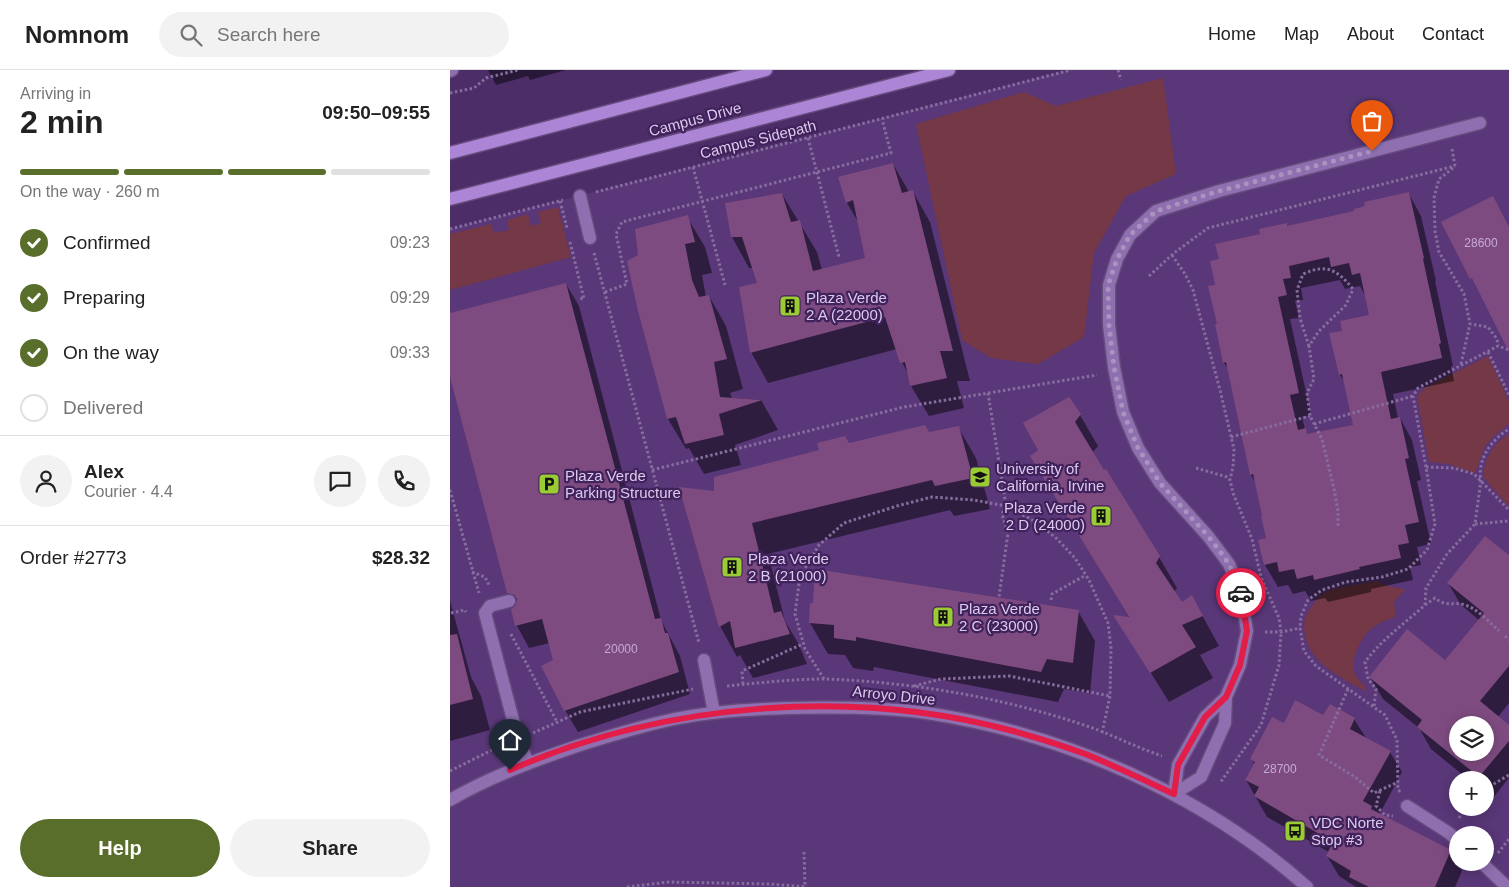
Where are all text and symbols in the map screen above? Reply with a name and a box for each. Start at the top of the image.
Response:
search box [159,12,509,57]
text: Nomnom [25,21,129,48]
icon: search [177,21,205,49]
text: Search here [217,24,321,45]
text: Home [1208,24,1256,44]
text: Map [1284,24,1319,44]
text: About [1347,24,1394,44]
text: Contact [1422,24,1484,44]
text: Arriving in [20,85,91,102]
street label: Campus Drive [647,98,743,140]
pin [1351,100,1393,151]
text: 09:50–09:55 [322,102,430,123]
text: 2 min [20,104,104,140]
icon: bag [1358,107,1386,135]
street label: Campus Sidepath [698,116,818,162]
text: On the way · 260 m [20,183,160,200]
icon: check [20,229,48,257]
text: Confirmed [63,232,151,253]
text: 09:23 [390,234,430,251]
house number: 28600 [1464,236,1498,250]
icon: check [20,284,48,312]
text: Preparing [63,287,145,308]
text: 09:29 [390,289,430,306]
place label: Plaza Verde 2 A (22000) [806,289,887,323]
building icon: Plaza Verde 2 A (22000) [778,294,802,318]
icon: check [20,339,48,367]
text: On the way [63,342,159,363]
text: 09:33 [390,344,430,361]
text: Delivered [63,397,143,418]
button: person [20,455,72,507]
button: chat [314,455,366,507]
button: phone [378,455,430,507]
place label: University of California, Irvine [996,460,1104,494]
text: Alex [84,461,124,482]
school or university icon: University of California, Irvine [968,465,992,489]
place label: Plaza Verde Parking Structure [565,467,681,501]
parking icon: Plaza Verde Parking Structure [537,472,561,496]
text: Courier · 4.4 [84,483,173,500]
place label: Plaza Verde 2 D (24000) [1004,499,1085,533]
building icon: Plaza Verde 2 D (24000) [1089,504,1113,528]
text: Order #2773 [20,547,127,568]
text: $28.32 [372,547,430,568]
place label: Plaza Verde 2 B (21000) [748,550,829,584]
building icon: Plaza Verde 2 B (21000) [720,555,744,579]
courier [1216,568,1266,618]
icon: car [1227,579,1255,607]
place label: Plaza Verde 2 C (23000) [959,600,1040,634]
building icon: Plaza Verde 2 C (23000) [931,605,955,629]
house number: 20000 [604,642,638,656]
street label: Arroyo Drive [852,682,936,708]
map controls [1449,716,1494,871]
button: layers [1449,716,1494,761]
pin [489,719,531,770]
icon: home [496,726,524,754]
house number: 28700 [1263,762,1297,776]
button: + [1449,771,1494,816]
place label: VDC Norte Stop #3 [1311,814,1384,848]
button: Help [20,819,220,877]
button: Share [230,819,430,877]
bus stop icon: VDC Norte Stop #3 [1283,819,1307,843]
button: − [1449,826,1494,871]

